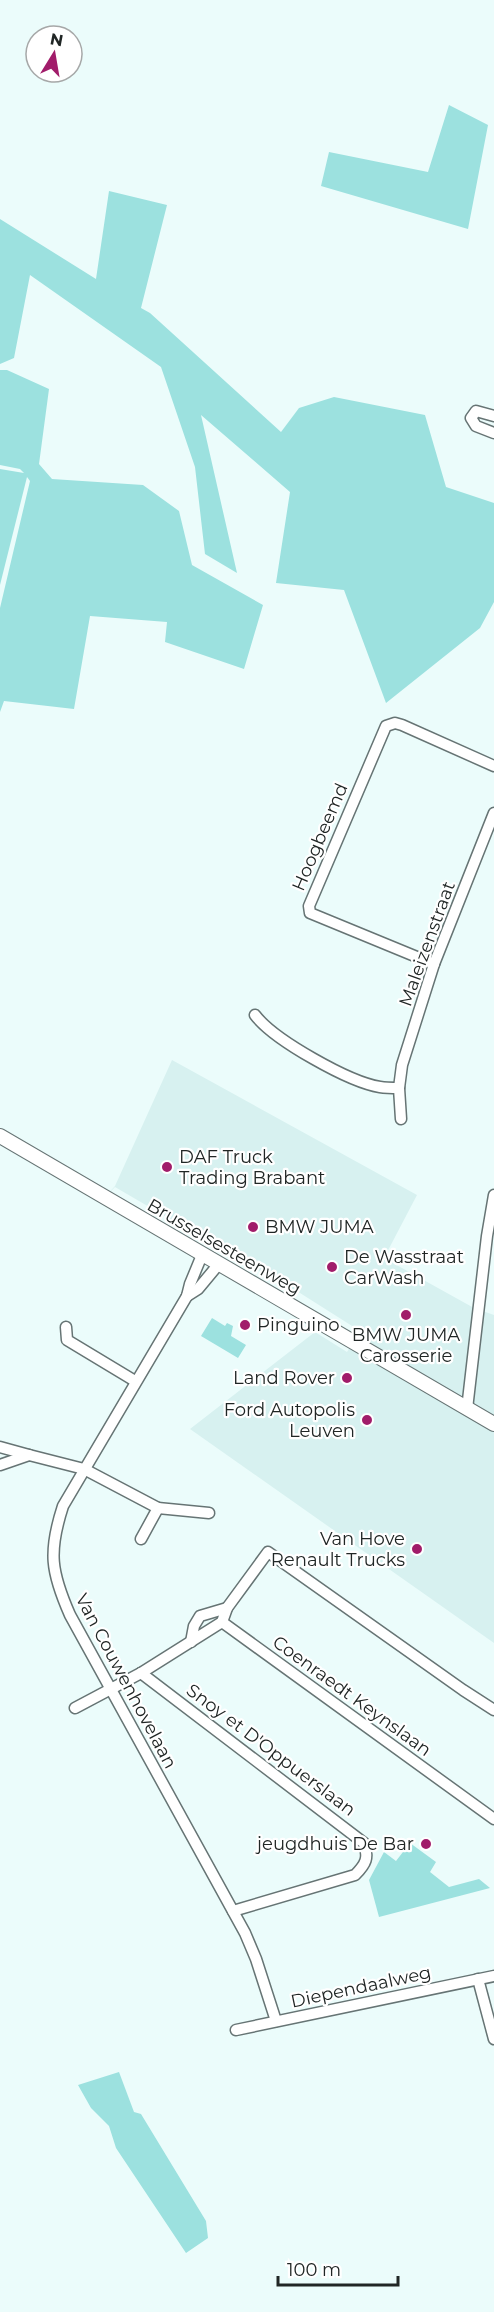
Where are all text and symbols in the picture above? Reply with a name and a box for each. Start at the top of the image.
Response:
north arrow [24,24,84,84]
text: N [49,29,65,50]
street label: Hoogbeemd [287,780,353,894]
street label: Maleizenstraat [394,878,460,1010]
place label: DAF Truck Trading Brabant [179,1146,325,1189]
marker: DAF Truck Trading Brabant [160,1160,174,1174]
street label: Brusselsesteenweg [143,1194,305,1300]
place label: BMW JUMA [265,1216,374,1238]
marker: BMW JUMA [246,1220,260,1234]
place label: De Wasstraat CarWash [344,1246,464,1289]
marker: De Wasstraat CarWash [325,1260,339,1274]
marker: BMW JUMA Carosserie [399,1308,413,1322]
place label: Pinguino [257,1314,340,1336]
marker: Pinguino [238,1318,252,1332]
place label: BMW JUMA Carosserie [352,1324,460,1367]
place label: Land Rover [233,1367,335,1389]
marker: Land Rover [340,1371,354,1385]
place label: Ford Autopolis Leuven [224,1399,355,1442]
marker: Ford Autopolis Leuven [360,1413,374,1427]
place label: Van Hove Renault Trucks [271,1528,405,1571]
marker: Van Hove Renault Trucks [410,1542,424,1556]
street label: Van Couwenhovelaan [70,1590,182,1772]
street label: Coenraedt Keynslaan [268,1631,436,1761]
street label: Snoy et D'Oppuerslaan [182,1679,360,1821]
place label: jeugdhuis De Bar [255,1833,414,1855]
marker: jeugdhuis De Bar [419,1837,433,1851]
street label: Diependaalweg [289,1961,433,2013]
scale bar [278,2249,398,2287]
text: 100 m [287,2259,341,2281]

